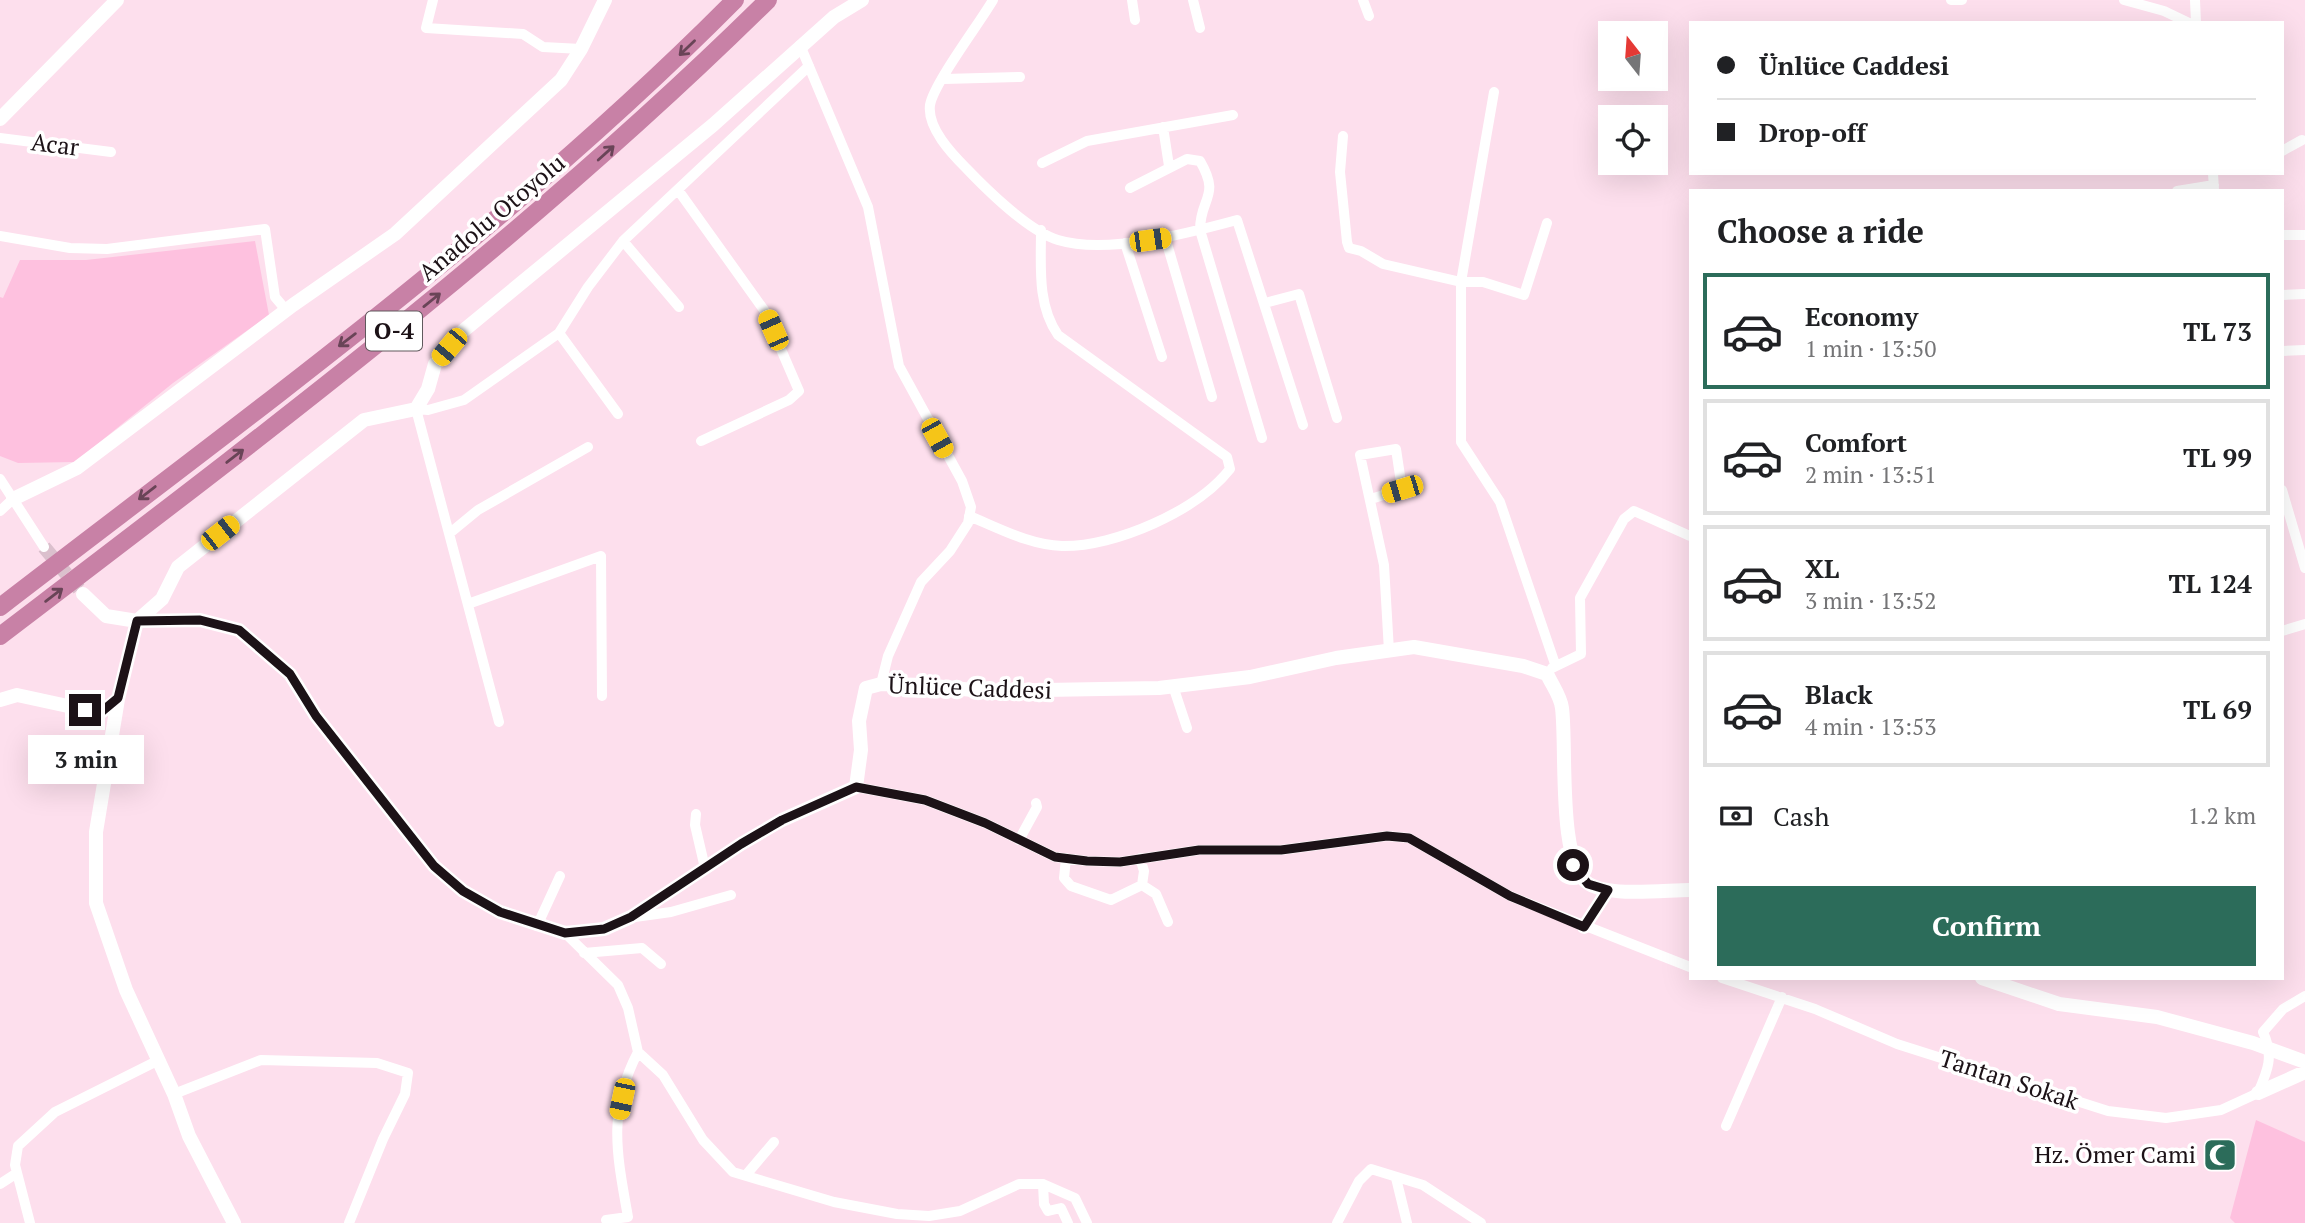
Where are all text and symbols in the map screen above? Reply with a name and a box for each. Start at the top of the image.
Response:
north arrow [1598,21,1668,91]
map controls [1598,21,1668,175]
one-way arrow [679,39,696,56]
text: Ünlüce Caddesi [1759,48,1949,82]
button: locate [1598,105,1668,175]
text: Drop-off [1759,115,1866,149]
street label: Acar [29,125,82,163]
one-way arrow [597,145,615,161]
street label: Anadolu Otoyolu [411,146,571,288]
text: Choose a ride [1717,210,1924,252]
car [1128,227,1173,253]
one-way arrow [423,292,441,308]
text: Economy [1805,299,1918,333]
icon: car [1721,300,1784,363]
car [755,307,792,353]
road number: O-4 [366,312,422,350]
text: TL 73 [2183,314,2252,348]
car [428,324,471,370]
one-way arrow [339,332,357,347]
text: 1 min · 13:50 [1805,333,1937,364]
car [918,415,957,461]
text: Comfort [1805,425,1907,459]
icon: car [1721,426,1784,489]
text: TL 99 [2183,440,2252,474]
one-way arrow [225,449,243,464]
text: 2 min · 13:51 [1805,459,1937,490]
car [1379,473,1426,505]
one-way arrow [139,486,157,501]
car [197,512,244,554]
text: XL [1805,551,1839,585]
icon: car [1721,552,1784,615]
text: TL 124 [2168,566,2252,600]
text: 3 min · 13:52 [1805,585,1937,616]
one-way arrow [45,587,63,602]
street label: Ünlüce Caddesi [888,668,1053,706]
text: Black [1805,677,1873,711]
icon: car [1721,678,1784,741]
text: TL 69 [2183,692,2252,726]
route end [69,694,101,726]
text: 4 min · 13:53 [1805,711,1937,742]
callout: 3 min [27,734,143,784]
text: 3 min [55,744,117,775]
icon: cash [1717,797,1755,835]
text: Cash [1773,799,1829,833]
text: 1.2 km [2188,800,2256,831]
route start [1557,849,1589,881]
button: Confirm [1717,886,2256,966]
street label: Tantan Sokak [1936,1041,2084,1117]
car [608,1076,637,1122]
mosque icon: Hz. Ömer Cami [2201,1136,2239,1174]
place label: Hz. Ömer Cami [2034,1138,2196,1170]

